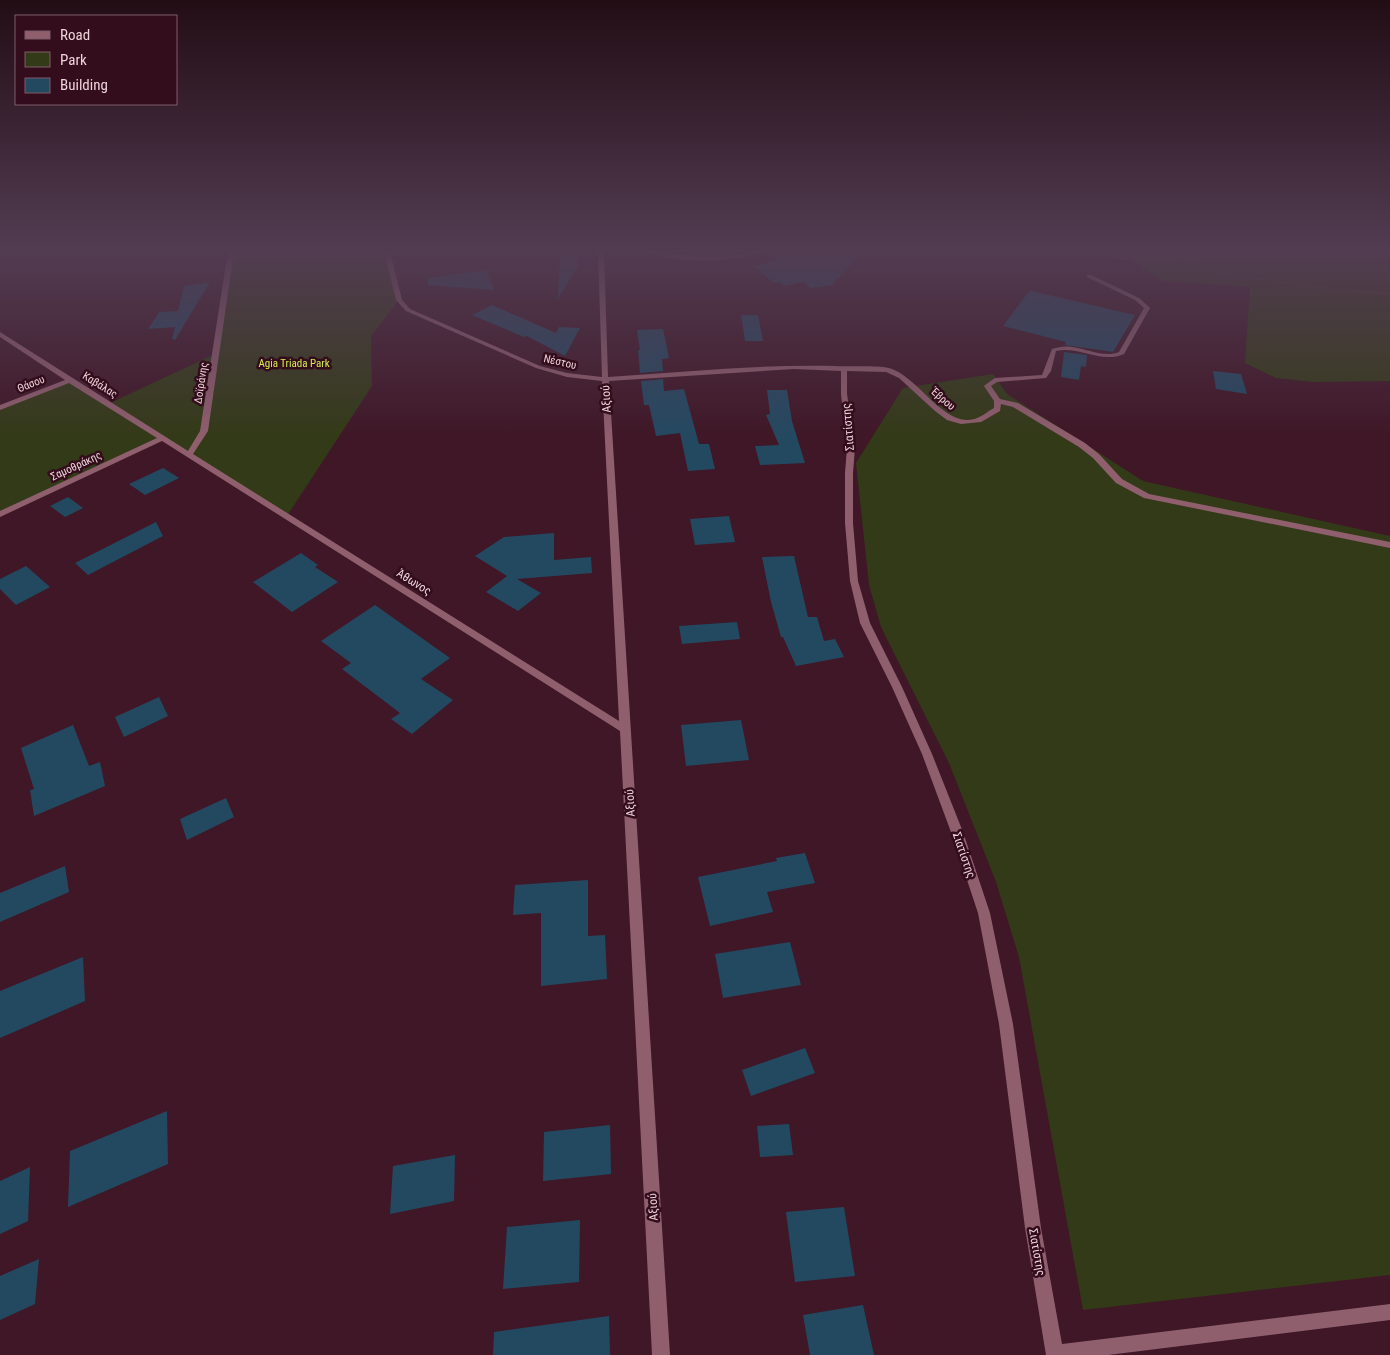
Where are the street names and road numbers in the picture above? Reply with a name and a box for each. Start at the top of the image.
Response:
street label: Νέστου [542,352,578,372]
street label: Δοϊράνης [191,361,211,405]
street label: Καβάλας [80,369,120,401]
street label: Θάσου [15,373,47,395]
street label: Έβρου [927,384,958,413]
street label: Αξιού [598,385,615,413]
street label: Σιατίστης [839,402,857,451]
street label: Σαμοθράκης [49,449,103,483]
street label: Άθωνος [394,566,434,598]
street label: Αξιού [622,789,639,817]
street label: Σιατίστης [950,830,979,880]
street label: Αξιού [645,1193,662,1221]
street label: Σιατίστης [1026,1227,1048,1277]

